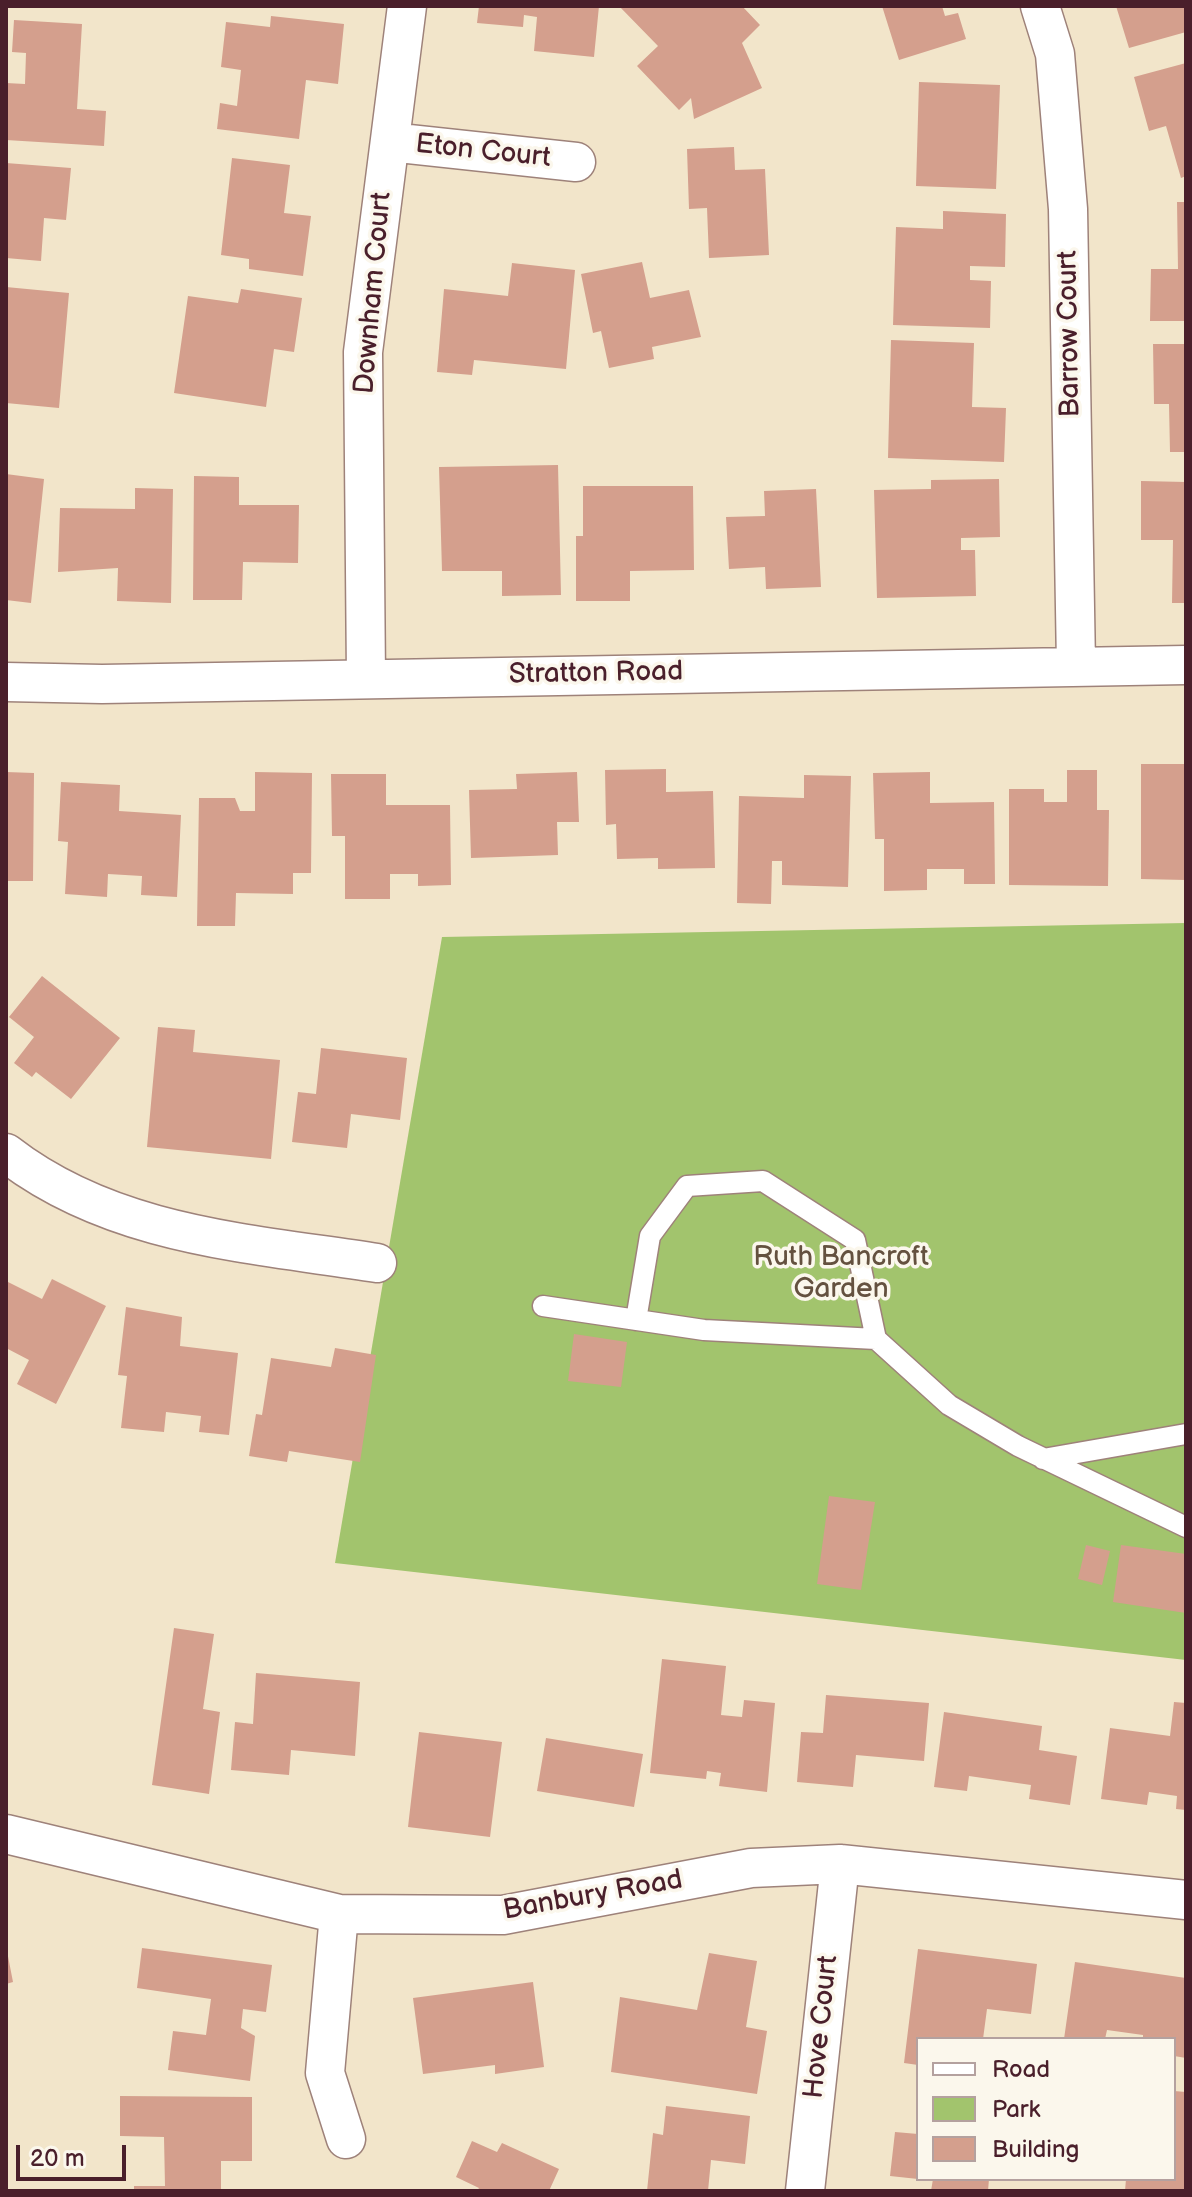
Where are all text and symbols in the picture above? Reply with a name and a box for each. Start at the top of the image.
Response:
street label: Eton Court [414,128,552,176]
street label: Downham Court [348,191,400,395]
street label: Barrow Court [1052,250,1088,418]
street label: Stratton Road [509,656,683,692]
park label: Ruth Bancroft Garden [753,1241,929,1307]
street label: Banbury Road [501,1864,685,1928]
street label: Hove Court [798,1954,846,2100]
legend [916,2037,1176,2181]
text: Road [992,2055,1050,2084]
text: Park [992,2095,1040,2124]
scale bar [20,2129,130,2179]
text: Building [992,2135,1079,2164]
text: 20 m [30,2144,85,2173]

